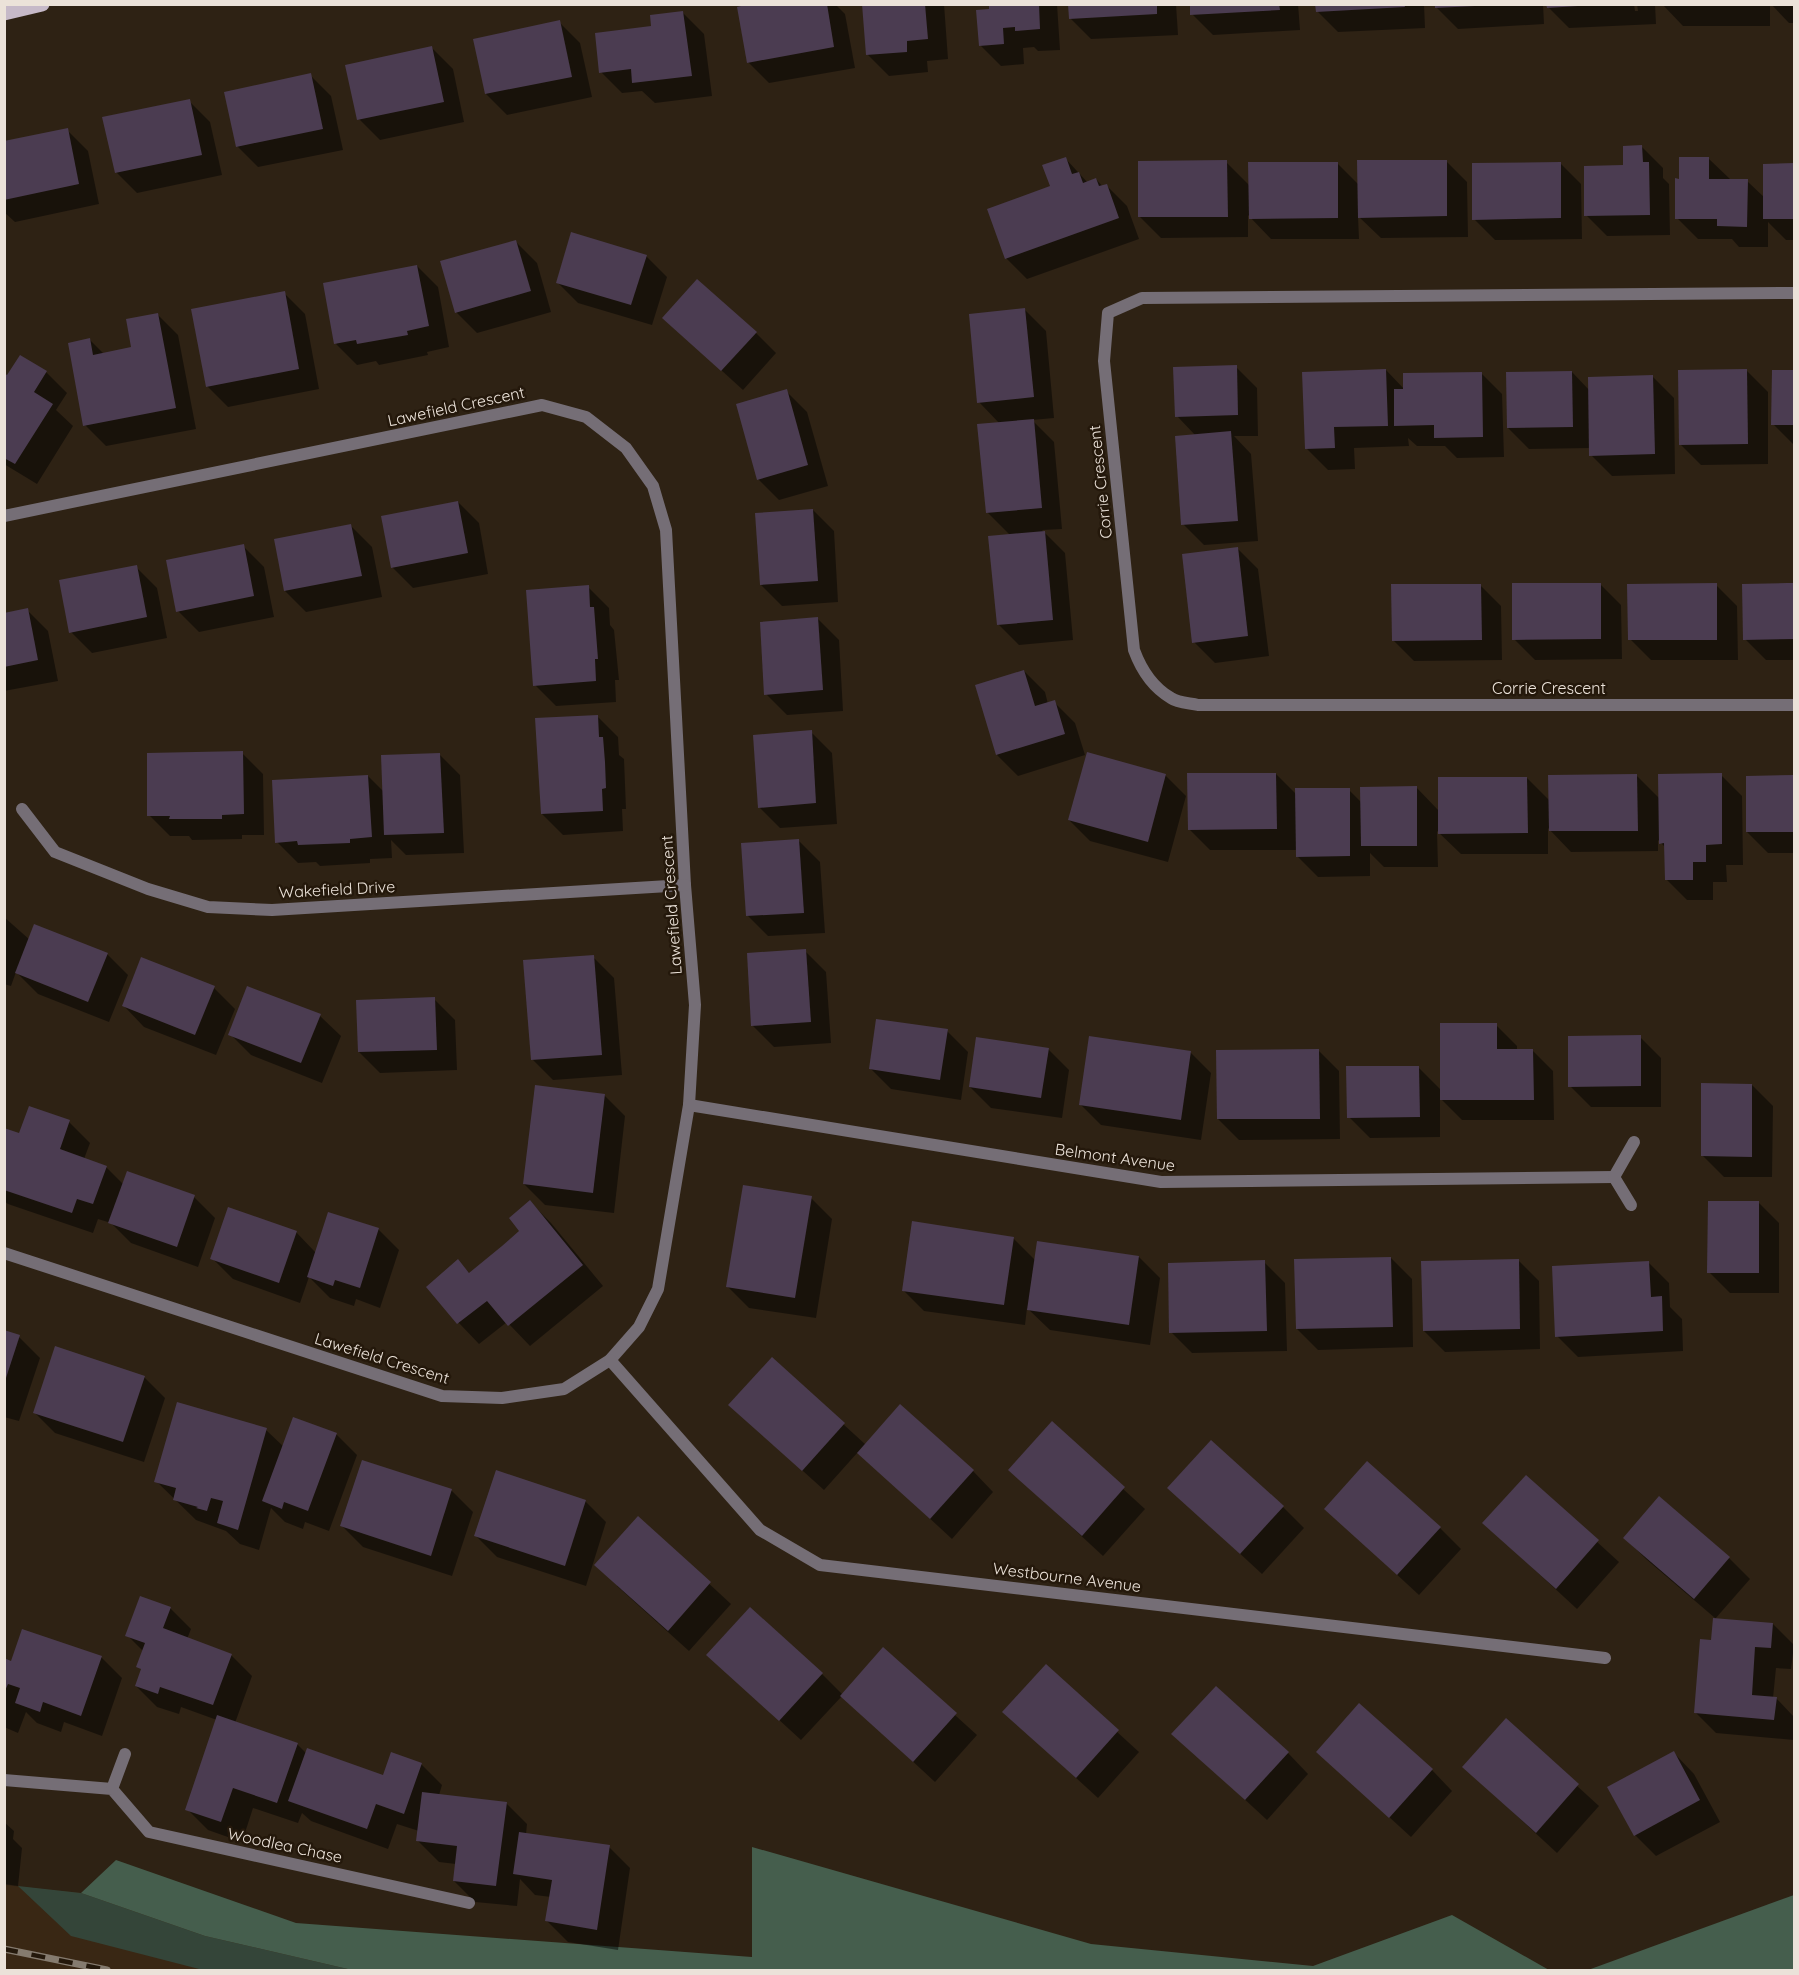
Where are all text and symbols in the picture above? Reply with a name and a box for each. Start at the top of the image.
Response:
street label: Lawefield Crescent [386,382,526,430]
street label: Corrie Crescent [1084,424,1116,540]
street label: Corrie Crescent [1492,678,1606,698]
street label: Lawefield Crescent [656,835,686,975]
street label: Wakefield Drive [278,876,396,902]
street label: Belmont Avenue [1054,1139,1176,1175]
street label: Lawefield Crescent [312,1328,452,1388]
street label: Westbourne Avenue [992,1558,1142,1596]
street label: Woodlea Chase [226,1823,344,1867]

